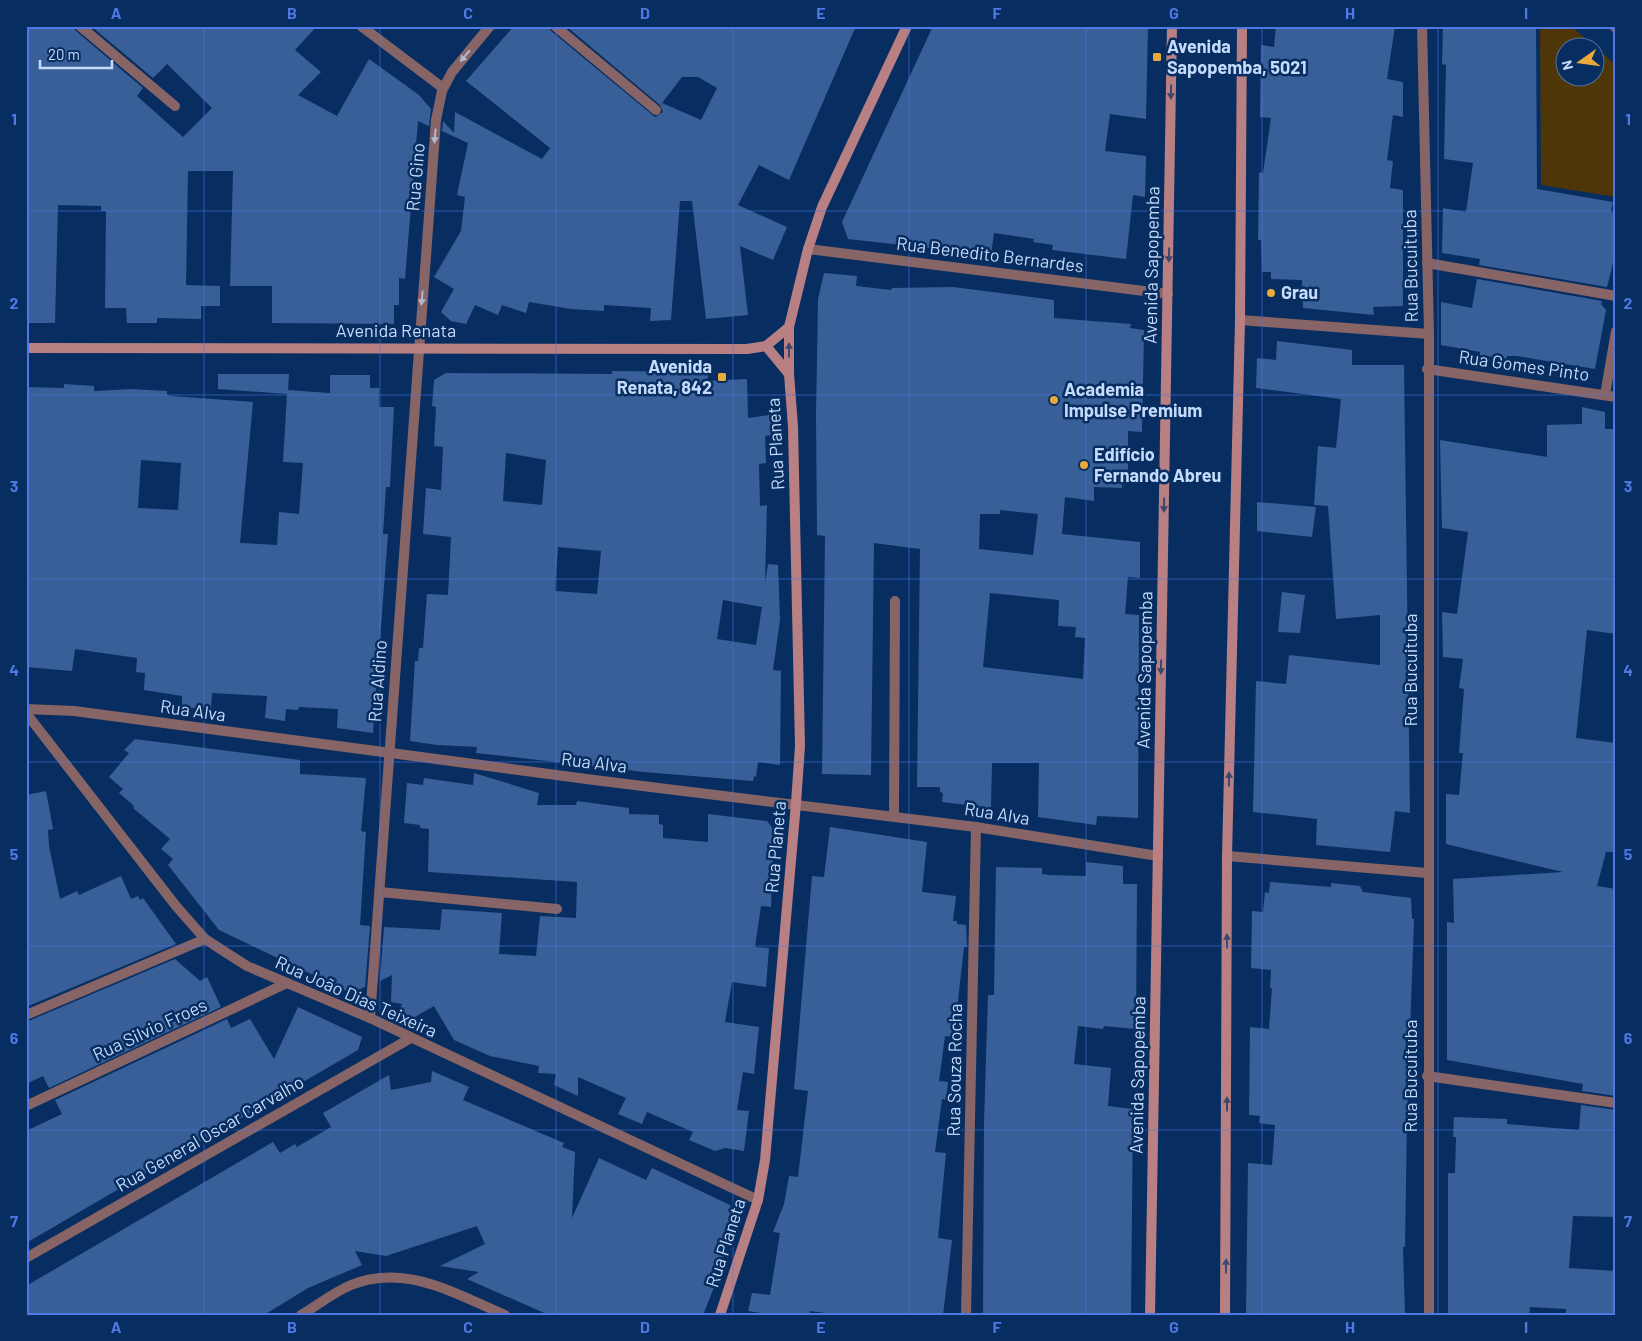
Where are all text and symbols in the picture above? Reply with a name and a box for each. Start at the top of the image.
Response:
text: A [111,3,122,22]
text: B [287,3,297,22]
text: C [463,3,473,22]
text: D [640,3,650,22]
text: E [816,3,826,22]
text: F [993,3,1002,22]
text: G [1169,3,1179,22]
text: H [1345,3,1355,22]
text: I [1524,3,1528,22]
place label: Avenida Sapopemba, 5021 [1167,35,1307,78]
scale bar [40,38,112,70]
north arrow [1554,38,1604,88]
text: 20 m [48,45,80,63]
one-way arrow [460,49,471,62]
marker: Avenida Sapopemba, 5021 [1151,51,1163,63]
text: N [1558,59,1576,72]
one-way arrow [1167,85,1175,101]
text: 1 [11,109,17,128]
text: 1 [1625,109,1631,128]
one-way arrow [431,128,439,144]
street label: Rua Gino [401,142,429,212]
street label: Avenida Sapopemba [1139,186,1163,344]
street label: Rua Bucuituba [1398,209,1422,323]
street label: Rua Benedito Bernardes [895,232,1085,276]
one-way arrow [1165,247,1173,263]
place label: Grau [1281,281,1318,303]
marker: Grau [1265,287,1277,299]
one-way arrow [418,290,426,306]
text: 2 [10,293,19,312]
text: 2 [1624,293,1633,312]
street label: Avenida Renata [336,319,456,341]
one-way arrow [785,342,793,358]
street label: Rua Gomes Pinto [1457,345,1591,385]
place label: Avenida Renata, 842 [617,355,712,398]
marker: Avenida Renata, 842 [716,371,728,383]
place label: Academia Impulse Premium [1064,378,1202,421]
marker: Academia Impulse Premium [1048,394,1060,406]
street label: Rua Planeta [762,397,788,491]
place label: Edifício Fernando Abreu [1094,443,1221,486]
marker: Edifício Fernando Abreu [1078,459,1090,471]
text: 3 [10,476,18,495]
text: 3 [1624,476,1632,495]
one-way arrow [1160,497,1168,513]
street label: Avenida Sapopemba [1132,591,1156,749]
street label: Rua Bucuituba [1399,614,1421,726]
street label: Rua Aldino [363,639,391,723]
text: 4 [9,660,19,679]
one-way arrow [1157,660,1165,676]
text: 4 [1623,660,1633,679]
street label: Rua Alva [159,695,227,726]
street label: Rua Alva [560,747,628,777]
one-way arrow [1225,770,1233,786]
street label: Rua Alva [963,797,1032,829]
street label: Rua Planeta [760,800,790,894]
text: 5 [10,844,19,863]
text: 5 [1624,844,1633,863]
one-way arrow [1223,933,1231,949]
street label: Rua João Dias Teixeira [272,951,441,1042]
street label: Rua Silvio Froes [89,993,210,1065]
street label: Avenida Sapopemba [1125,996,1149,1154]
street label: Rua Souza Rocha [942,1003,966,1137]
street label: Rua Bucuituba [1399,1020,1421,1132]
text: 6 [10,1028,19,1047]
text: 6 [1624,1028,1633,1047]
street label: Rua General Oscar Carvalho [112,1070,307,1196]
one-way arrow [1223,1095,1231,1111]
street label: Rua Planeta [700,1195,750,1290]
text: 7 [10,1211,18,1230]
text: 7 [1624,1211,1632,1230]
one-way arrow [1222,1258,1230,1274]
text: A [111,1317,122,1336]
text: B [287,1317,297,1336]
text: C [463,1317,473,1336]
text: D [640,1317,650,1336]
text: E [816,1317,826,1336]
text: F [993,1317,1002,1336]
text: G [1169,1317,1179,1336]
text: H [1345,1317,1355,1336]
text: I [1524,1317,1528,1336]

